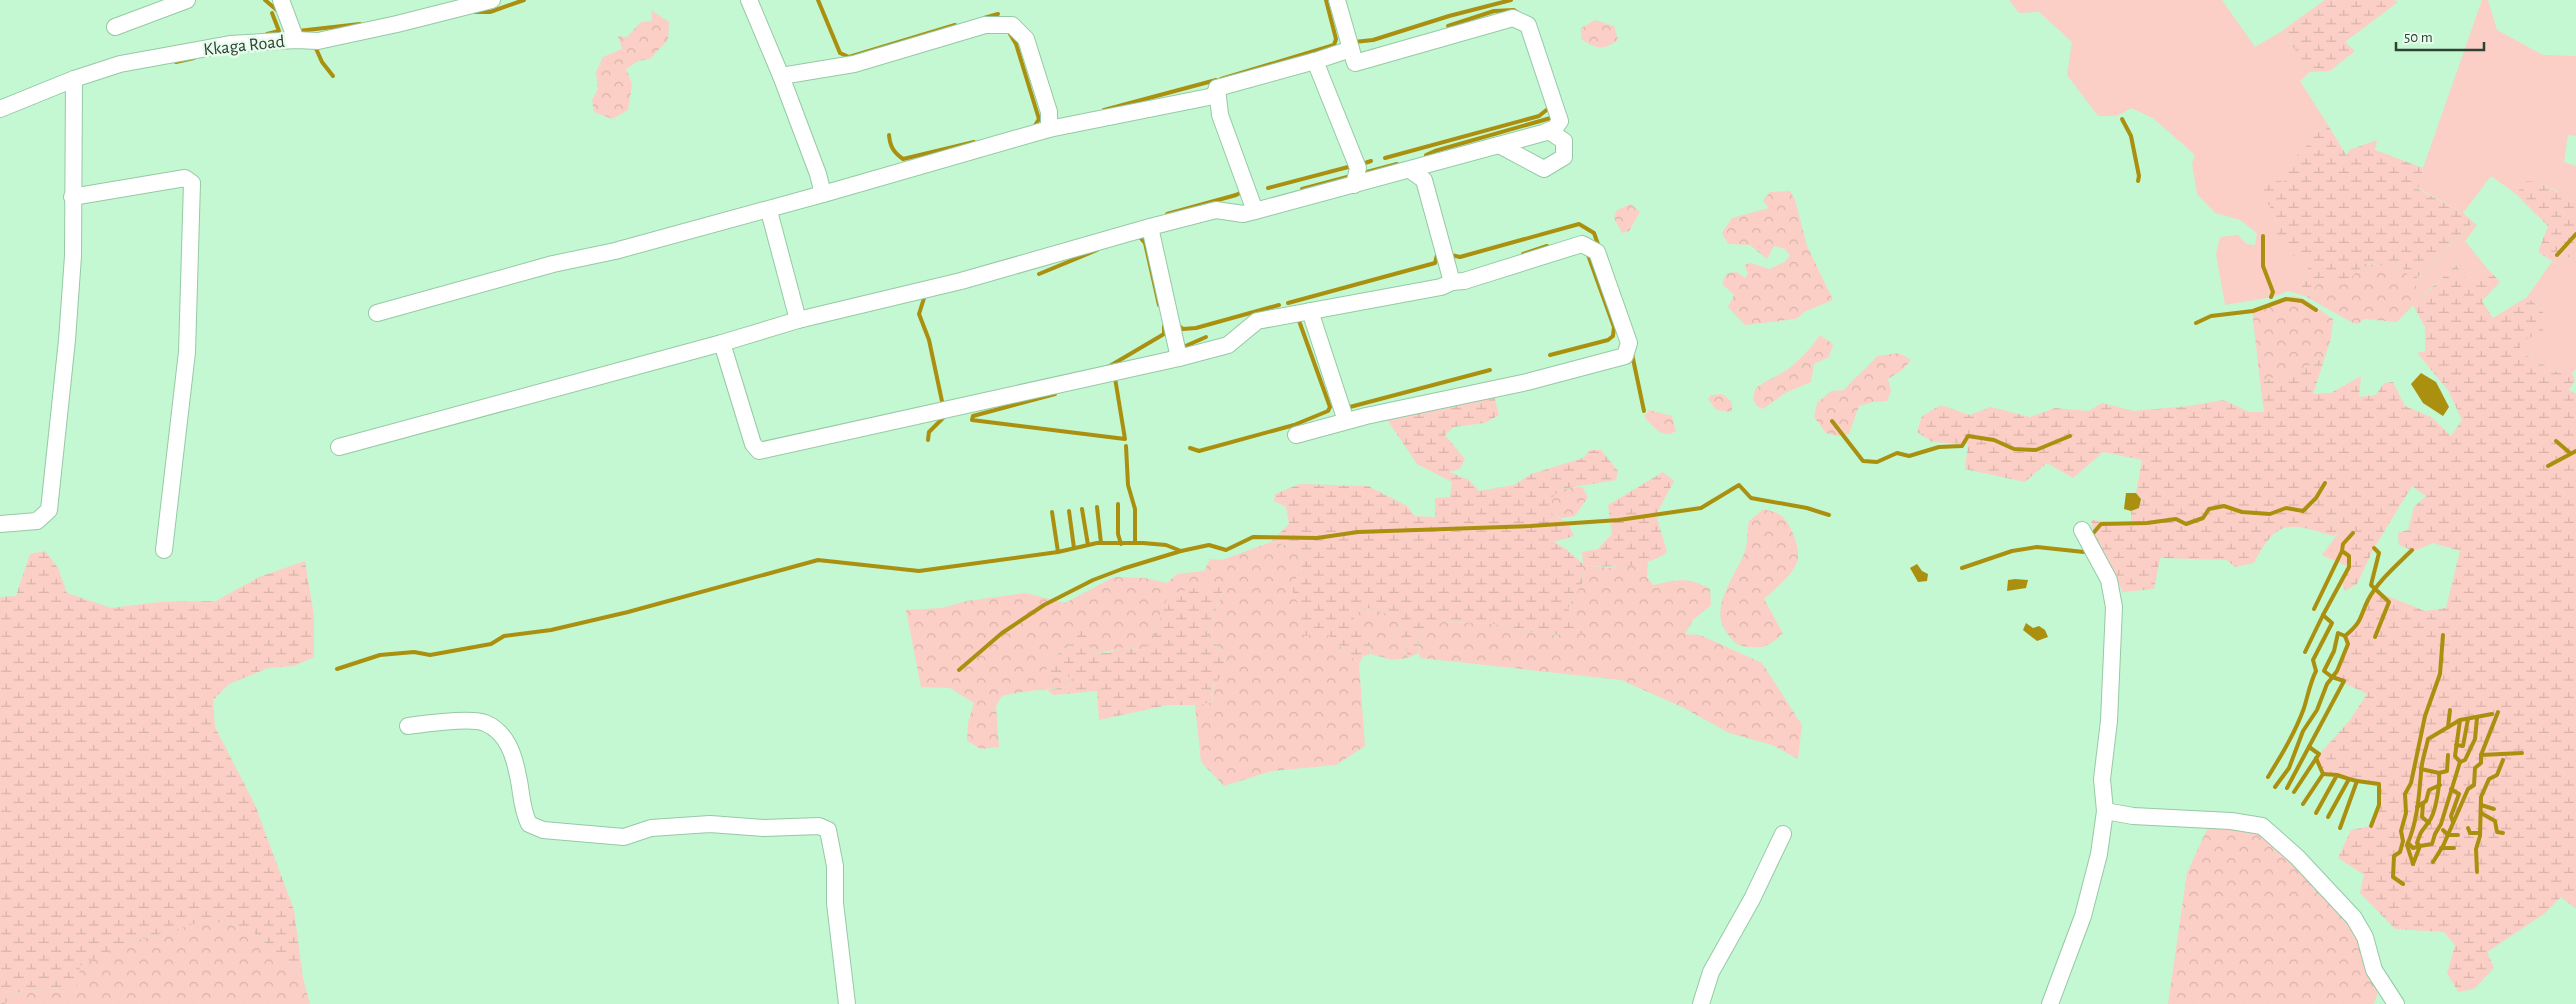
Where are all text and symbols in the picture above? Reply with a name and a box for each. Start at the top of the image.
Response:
scale bar [2396,20,2484,52]
text: 50 m [2404,30,2433,45]
street label: Kkaga Road [203,33,286,59]

